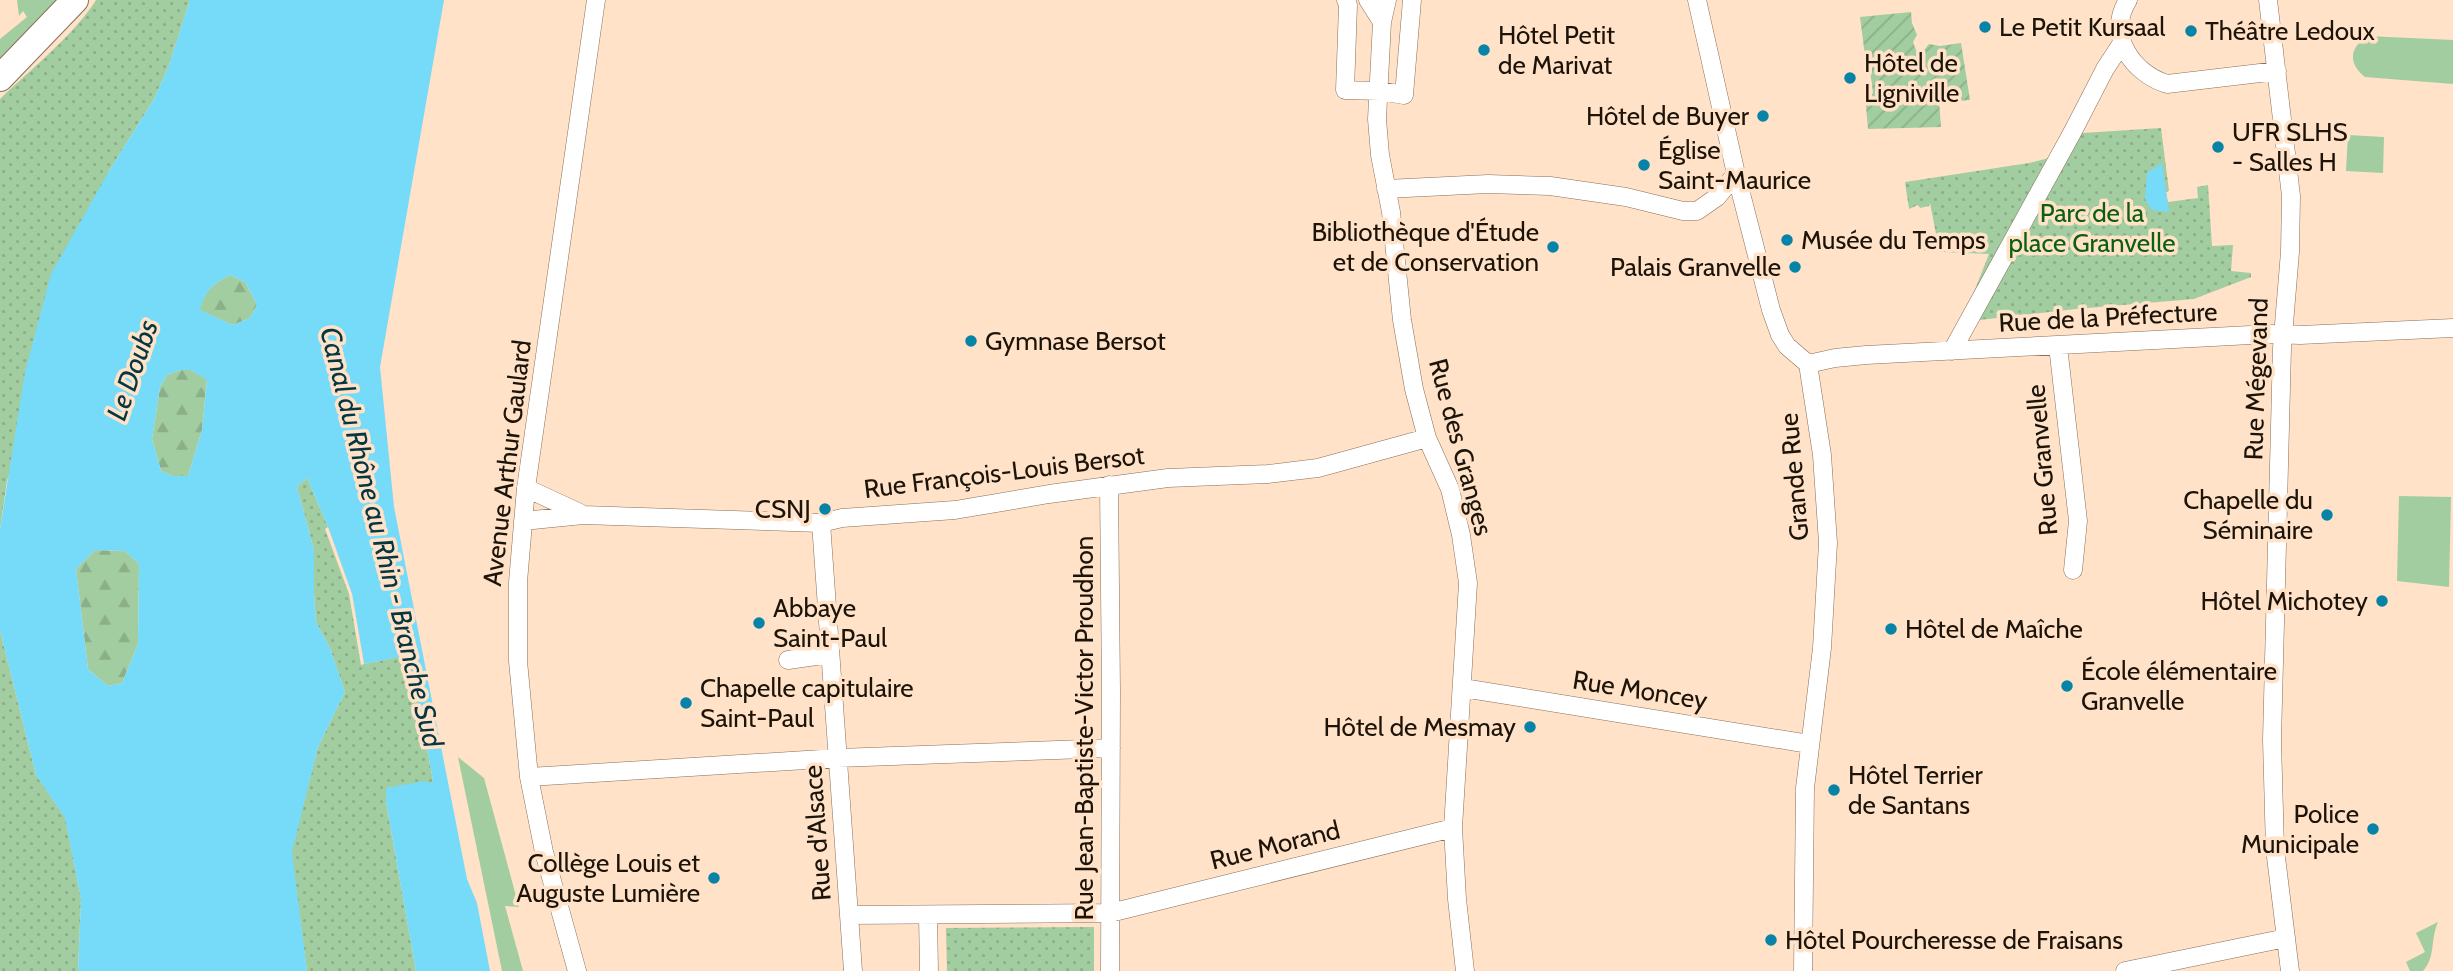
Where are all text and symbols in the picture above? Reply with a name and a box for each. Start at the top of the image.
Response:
place label: Le Petit Kursaal [1999,11,2165,43]
place label: Théâtre Ledoux [2205,15,2376,47]
place label: Hôtel Petit de Marivat [1498,19,1615,81]
marker: Le Petit Kursaal [1977,19,1993,35]
marker: Théâtre Ledoux [2183,23,2199,39]
marker: Hôtel Petit de Marivat [1476,42,1492,58]
place label: Hôtel de Ligniville [1864,47,1959,109]
marker: Hôtel de Ligniville [1842,70,1858,86]
place label: Hôtel de Buyer [1586,100,1750,132]
marker: Hôtel de Buyer [1755,108,1771,124]
place label: UFR SLHS - Salles H [2232,116,2348,178]
place label: Église Saint-Maurice [1658,134,1811,196]
marker: UFR SLHS - Salles H [2210,139,2226,155]
marker: Église Saint-Maurice [1636,157,1652,173]
park label: Parc de la place Granvelle [2008,197,2176,259]
place label: Bibliothèque d'Étude et de Conservation [1311,216,1539,278]
place label: Musée du Temps [1801,224,1986,256]
marker: Musée du Temps [1779,232,1795,248]
marker: Bibliothèque d'Étude et de Conservation [1545,239,1561,255]
place label: Palais Granvelle [1610,251,1781,283]
marker: Palais Granvelle [1787,259,1803,275]
street label: Rue de la Préfecture [1998,295,2218,339]
street label: Rue Mégevand [2237,297,2275,461]
water label: Le Doubs [99,315,165,425]
water label: Canal du Rhône au Rhin - Branche Sud [313,323,451,752]
place label: Gymnase Bersot [985,325,1166,357]
marker: Gymnase Bersot [963,333,979,349]
street label: Avenue Arthur Gaulard [476,338,538,588]
street label: Rue des Granges [1422,355,1500,539]
street label: Rue Granvelle [2019,383,2065,537]
street label: Grande Rue [1772,412,1816,542]
street label: Rue François-Louis Bersot [862,439,1146,505]
place label: Chapelle du Séminaire [2183,484,2313,546]
place label: CSNJ [755,493,811,525]
marker: CSNJ [817,501,833,517]
marker: Chapelle du Séminaire [2319,507,2335,523]
street label: Rue Jean-Baptiste-Victor Proudhon [1068,536,1100,920]
place label: Hôtel Michotey [2201,585,2368,617]
place label: Abbaye Saint-Paul [773,592,887,654]
marker: Hôtel Michotey [2374,593,2390,609]
place label: Hôtel de Maîche [1905,613,2083,645]
marker: Abbaye Saint-Paul [751,615,767,631]
marker: Hôtel de Maîche [1883,621,1899,637]
place label: École élémentaire Granvelle [2081,655,2277,717]
street label: Rue Moncey [1570,664,1710,716]
place label: Chapelle capitulaire Saint-Paul [700,672,914,734]
marker: École élémentaire Granvelle [2059,678,2075,694]
marker: Chapelle capitulaire Saint-Paul [678,695,694,711]
place label: Hôtel de Mesmay [1324,711,1516,743]
marker: Hôtel de Mesmay [1522,719,1538,735]
place label: Hôtel Terrier de Santans [1848,759,1983,821]
street label: Rue d'Alsace [796,764,838,902]
marker: Hôtel Terrier de Santans [1826,782,1842,798]
place label: Police Municipale [2241,798,2359,860]
street label: Rue Morand [1207,813,1343,877]
marker: Police Municipale [2365,821,2381,837]
place label: Collège Louis et Auguste Lumière [516,847,700,909]
marker: Collège Louis et Auguste Lumière [706,870,722,886]
place label: Hôtel Pourcheresse de Fraisans [1785,924,2123,956]
marker: Hôtel Pourcheresse de Fraisans [1763,932,1779,948]

